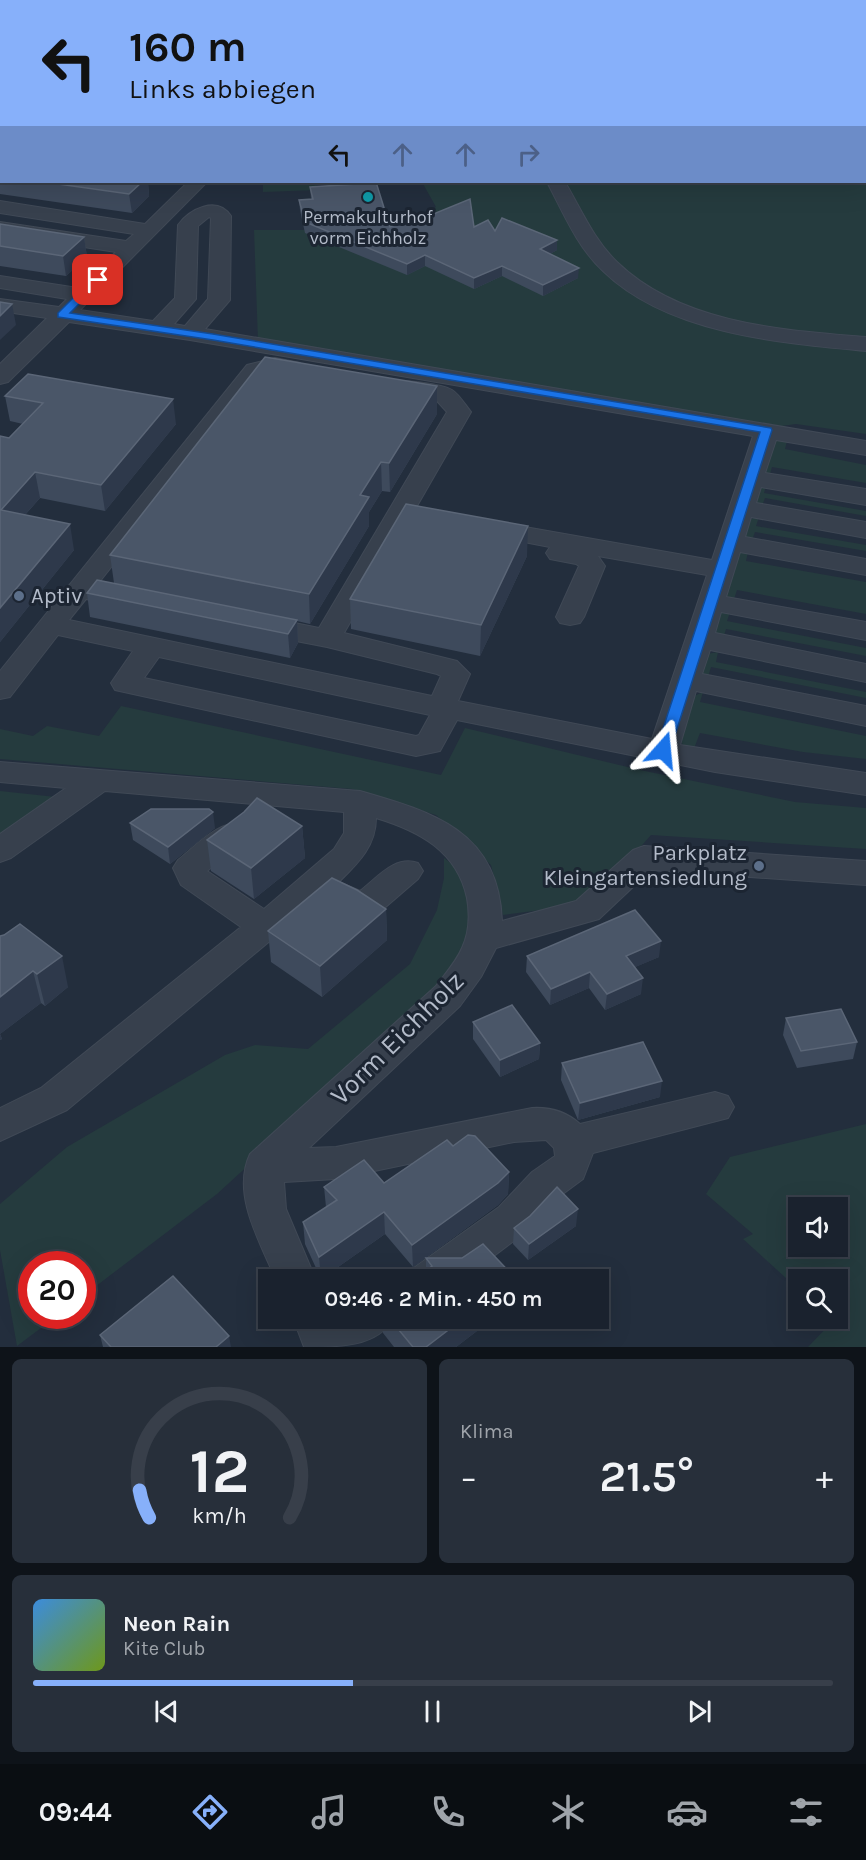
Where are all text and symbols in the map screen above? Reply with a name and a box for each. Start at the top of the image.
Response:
text: 160 m [129,22,247,72]
icon: left [30,24,108,102]
text: Links abbiegen [129,73,316,105]
icon: left [323,138,356,171]
icon: ahead [386,138,419,171]
icon: ahead [449,138,482,171]
icon: right [512,138,545,171]
marker: Permakulturhof vorm Eichholz [361,190,375,204]
place label: Permakulturhof vorm Eichholz [303,206,434,249]
pin [72,254,123,305]
icon: arrive [81,263,114,296]
place label: Aptiv [31,583,82,609]
marker: Aptiv [12,589,26,603]
position arrow [631,718,695,782]
place label: Parkplatz Kleingartensiedlung [543,840,748,891]
marker: Parkplatz Kleingartensiedlung [752,859,766,873]
street label: Vorm Eichholz [324,965,470,1111]
map controls [788,1197,848,1329]
button: sound [788,1197,848,1257]
speed limit sign: 20 [18,1251,96,1329]
button: search [788,1269,848,1329]
text: 09:46 · 2 Min. · 450 m [325,1286,542,1312]
text: Klima [460,1420,513,1443]
text: 12 [189,1435,249,1508]
text: 21.5° [599,1450,694,1502]
text: − [460,1458,477,1496]
text: + [816,1458,833,1496]
text: km/h [192,1503,247,1528]
text: Neon Rain [123,1611,230,1637]
text: Kite Club [123,1637,205,1660]
icon: previous [150,1695,183,1728]
icon: pause [416,1695,449,1728]
icon: next [683,1695,716,1728]
icon: directions [189,1791,231,1833]
icon: music [308,1791,350,1833]
icon: phone [427,1791,469,1833]
icon: climate [547,1791,589,1833]
icon: car [666,1791,708,1833]
icon: filters [785,1791,827,1833]
text: 09:44 [39,1796,112,1828]

